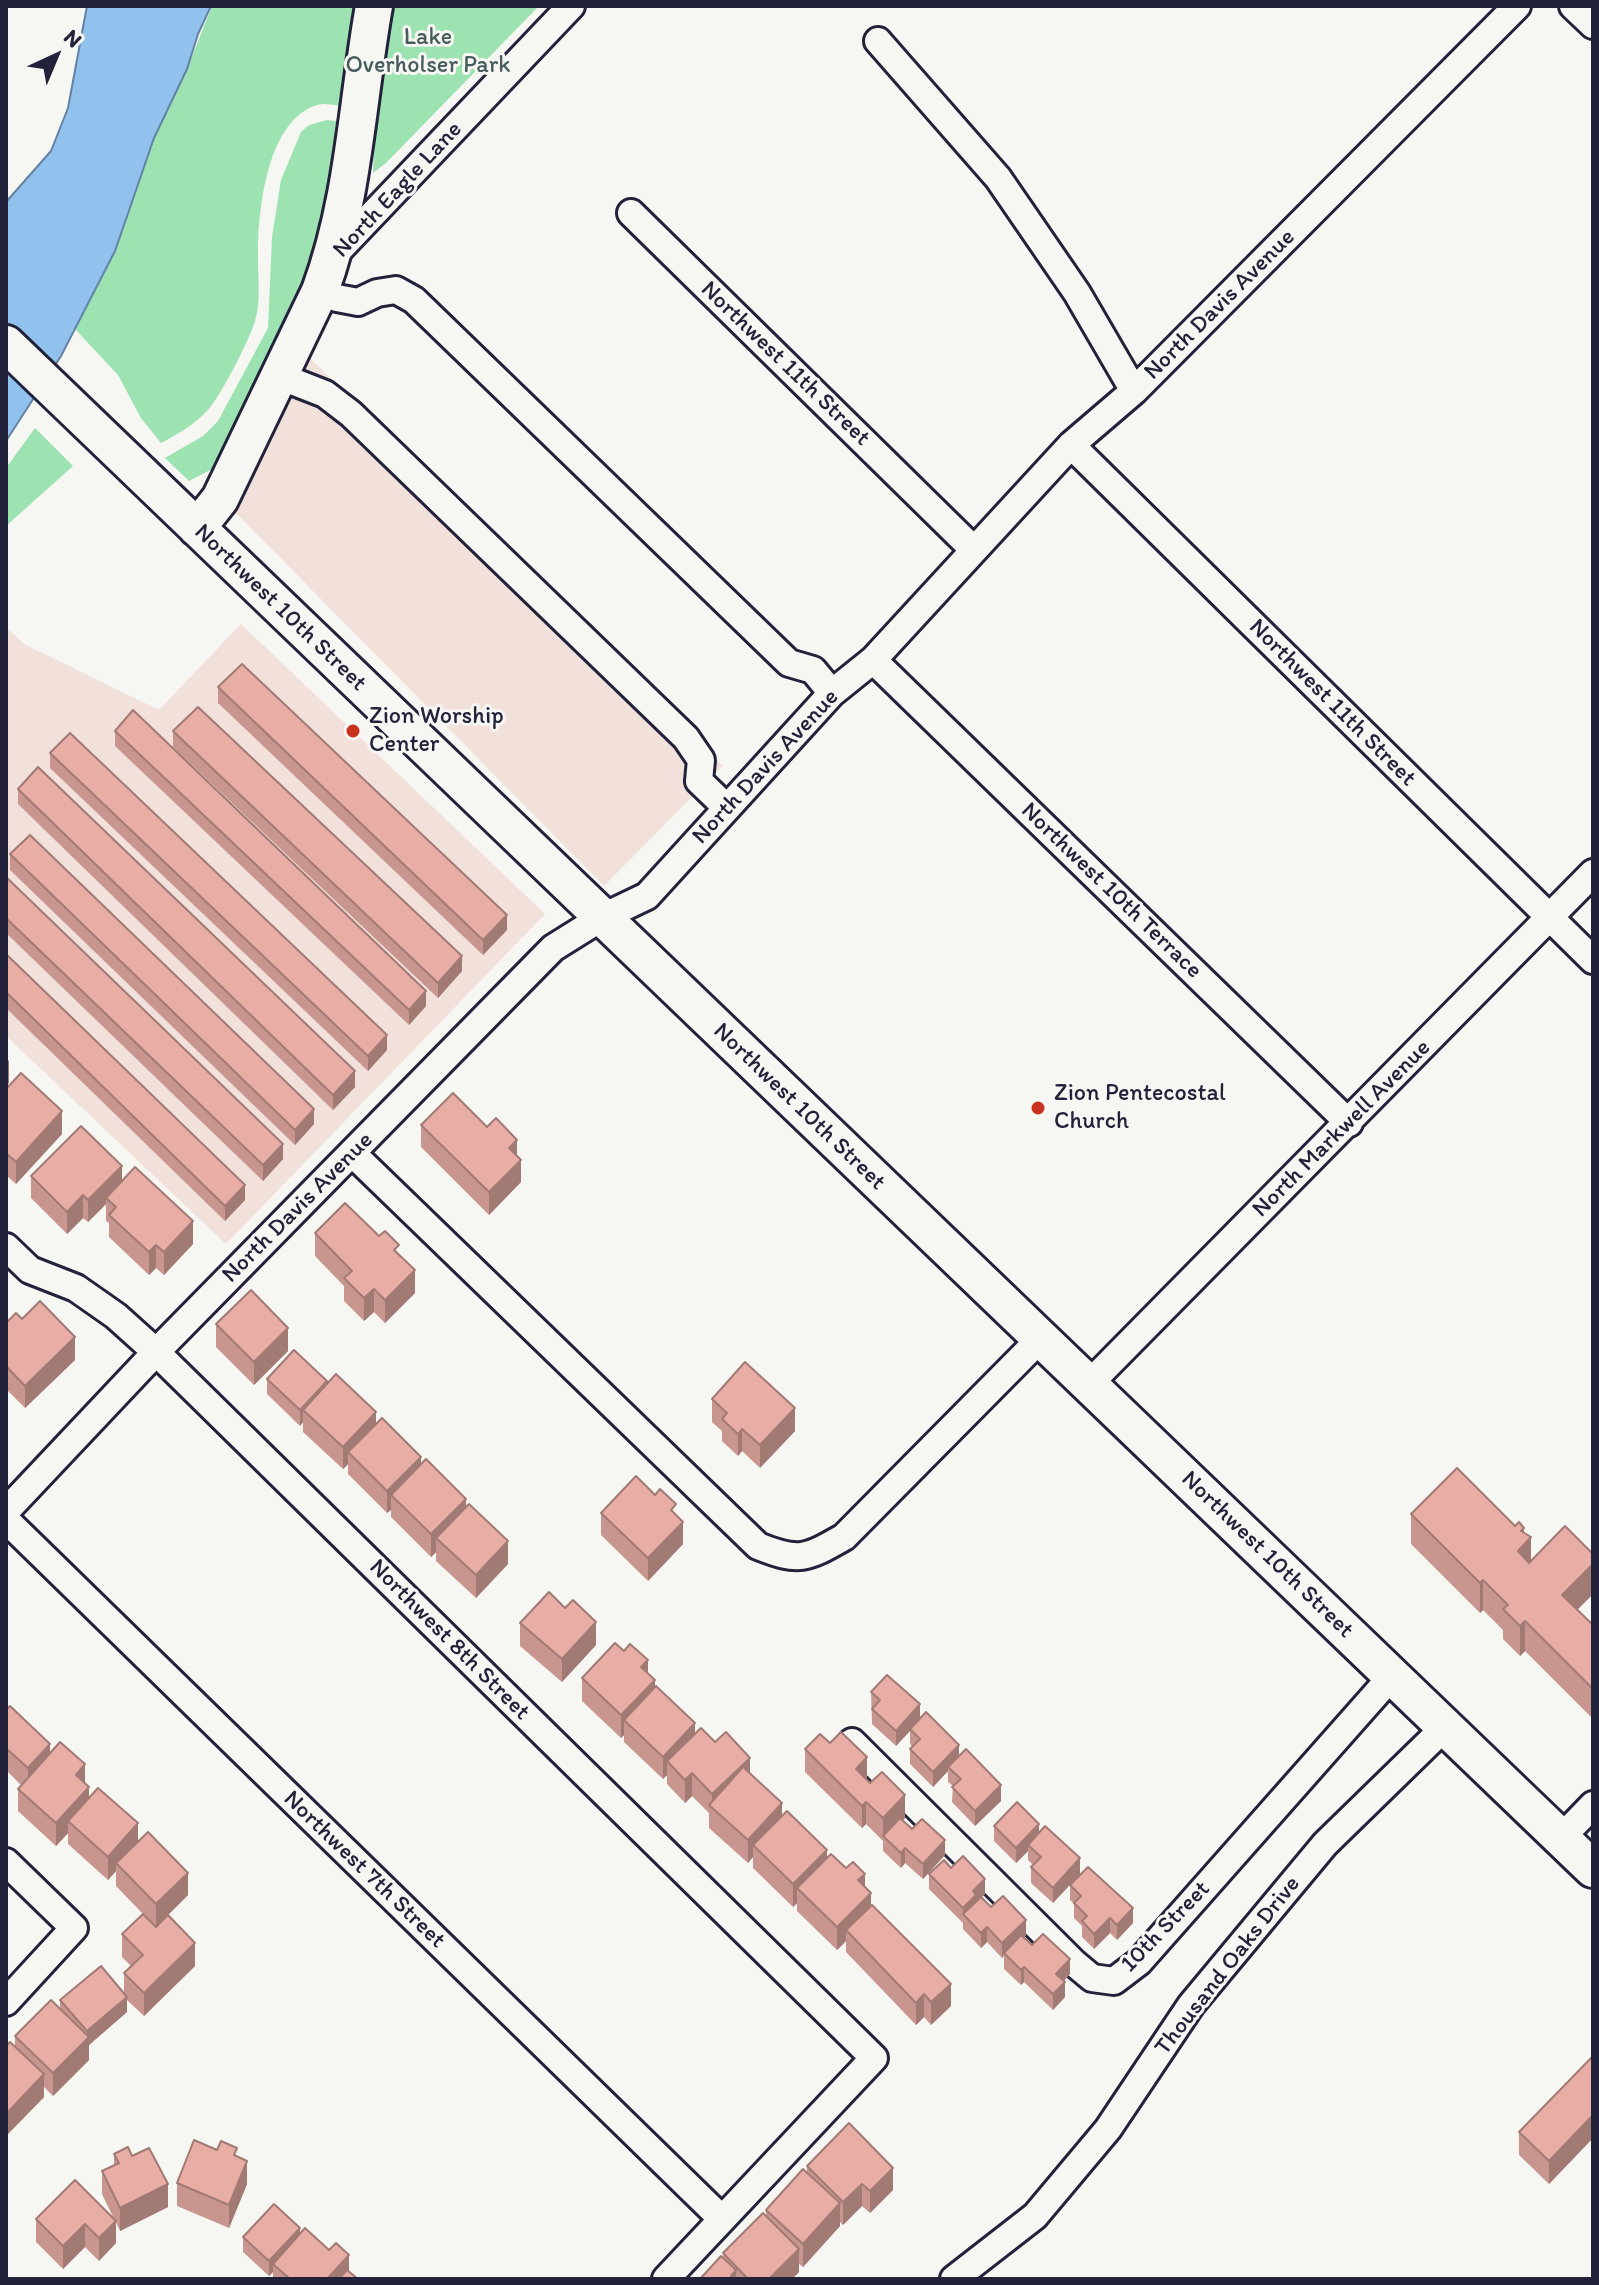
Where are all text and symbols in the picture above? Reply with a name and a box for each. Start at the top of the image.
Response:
north arrow [16,16,96,96]
text: N [58,23,88,53]
park label: Lake Overholser Park [345,24,511,80]
street label: North Eagle Lane [327,116,469,264]
street label: North Davis Avenue [1138,223,1302,387]
street label: Northwest 11th Street [694,275,876,453]
street label: Northwest 10th Street [188,518,372,698]
street label: Northwest 11th Street [1242,613,1422,793]
street label: North Davis Avenue [687,683,845,851]
place label: Zion Worship Center [369,703,504,759]
marker: Zion Worship Center [344,722,362,740]
street label: Northwest 10th Terrace [1014,797,1208,985]
street label: Northwest 10th Street [707,1017,891,1197]
street label: North Markwell Avenue [1247,1034,1437,1224]
place label: Zion Pentecostal Church [1054,1080,1226,1136]
marker: Zion Pentecostal Church [1029,1099,1047,1117]
street label: North Davis Avenue [216,1126,380,1290]
street label: Northwest 10th Street [1175,1465,1359,1645]
street label: Northwest 8th Street [362,1553,536,1727]
street label: Northwest 7th Street [277,1785,451,1955]
street label: Thousand Oaks Drive [1149,1871,1307,2061]
street label: 10th Street [1115,1875,1217,1979]

